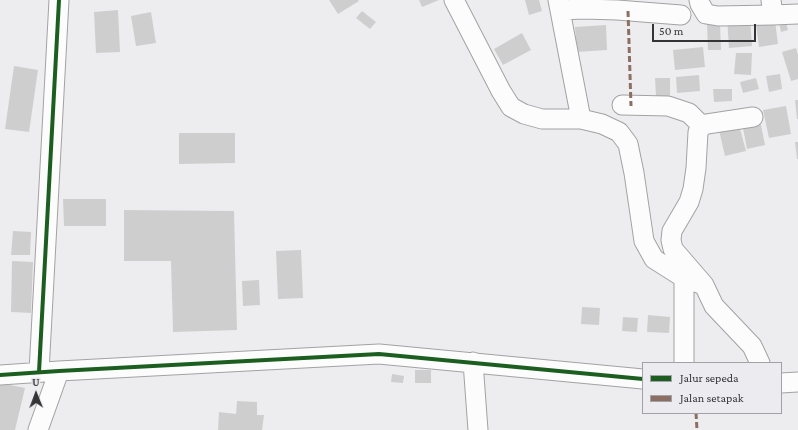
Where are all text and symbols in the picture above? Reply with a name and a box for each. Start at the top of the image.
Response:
scale bar [654,16,758,42]
text: 50 m [659,24,683,38]
legend [642,362,782,414]
text: Jalur sepeda [680,371,739,385]
north arrow [16,374,56,414]
text: U [32,376,40,388]
text: Jalan setapak [680,391,744,405]

